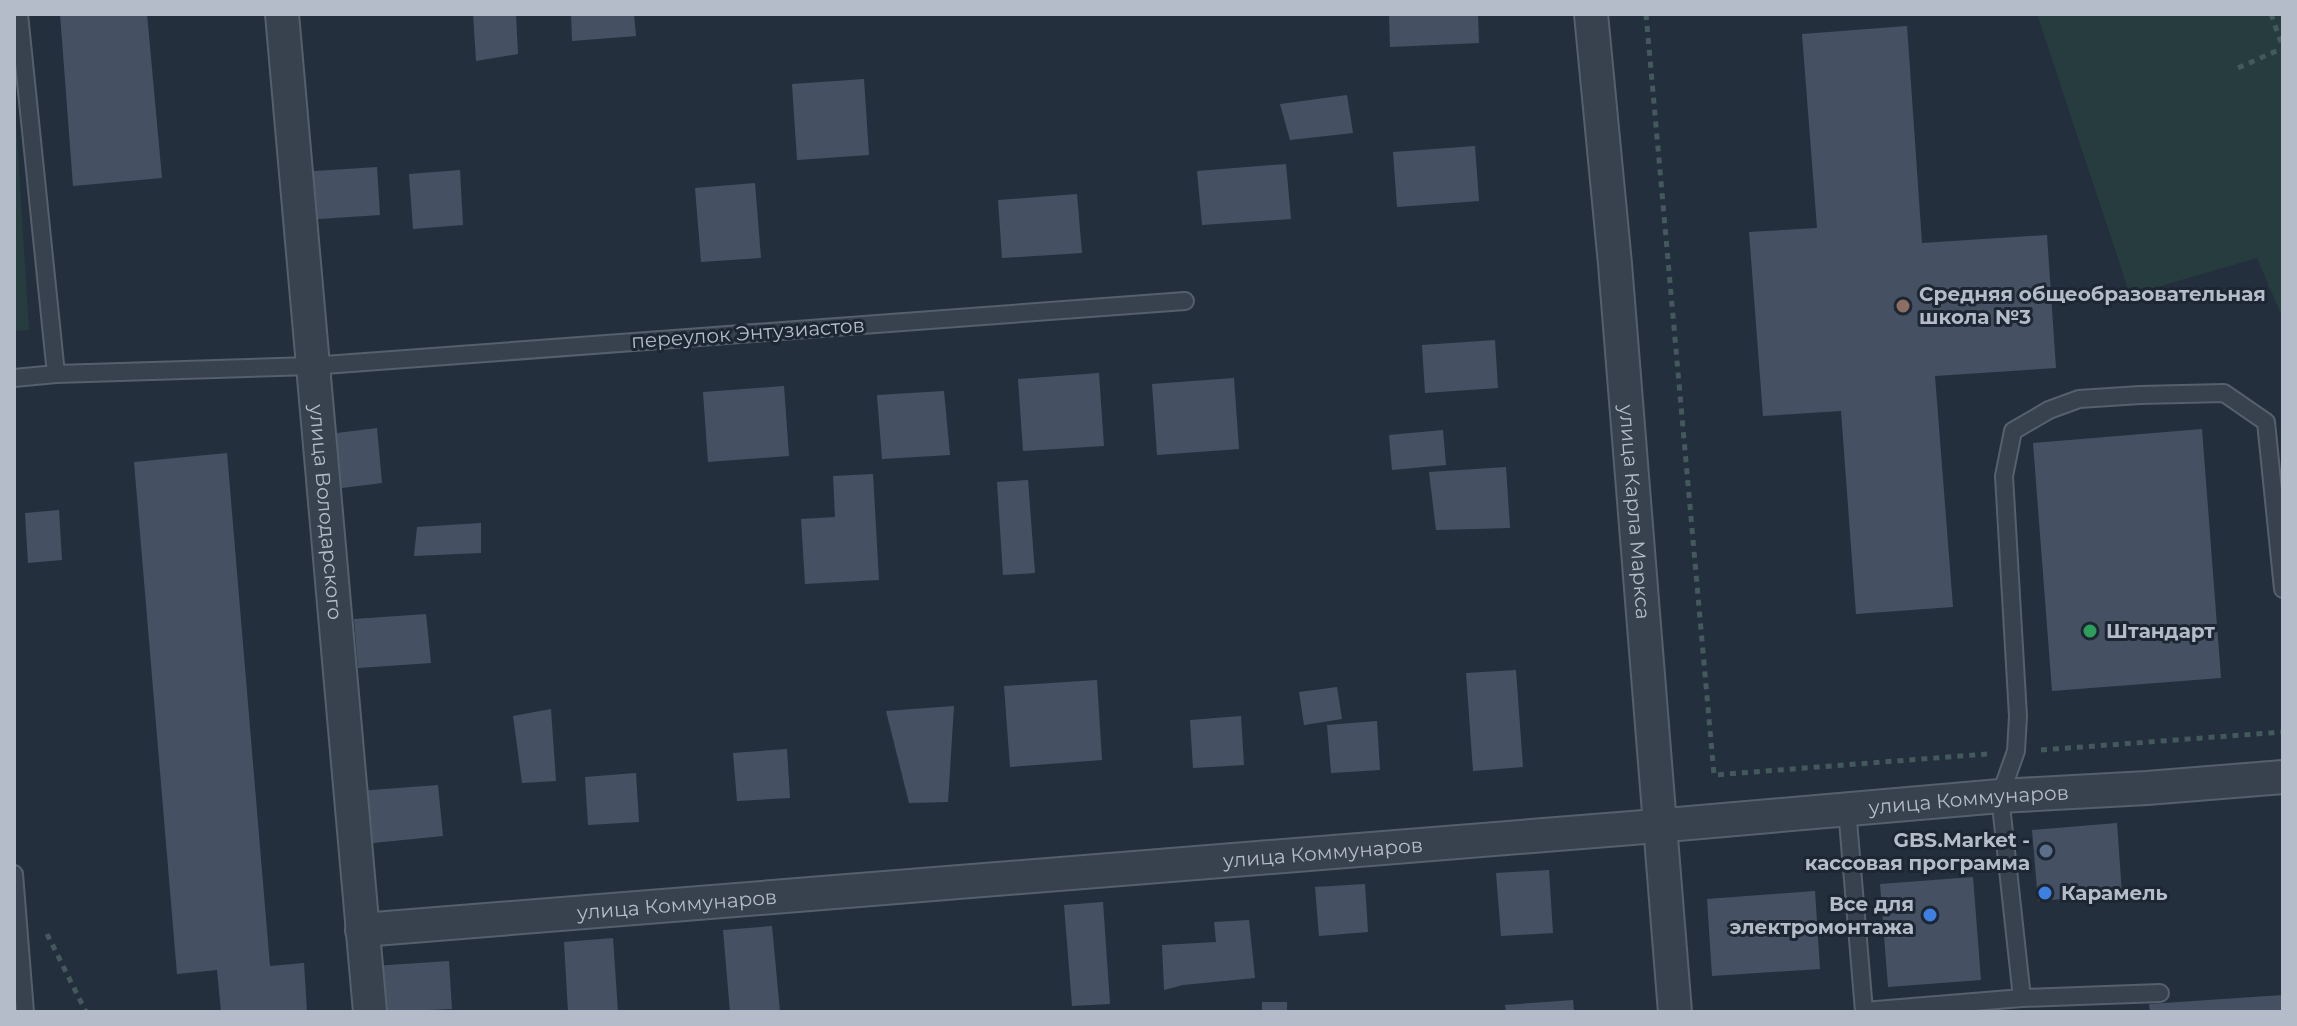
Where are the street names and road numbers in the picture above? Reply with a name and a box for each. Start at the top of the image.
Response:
street label: переулок Энтузиастов [630,313,866,353]
street label: улица Володарского [304,402,347,621]
street label: улица Карла Маркса [1614,403,1655,620]
street label: улица Коммунаров [1867,780,2069,819]
street label: улица Коммунаров [1221,833,1424,873]
street label: улица Коммунаров [575,885,778,925]

